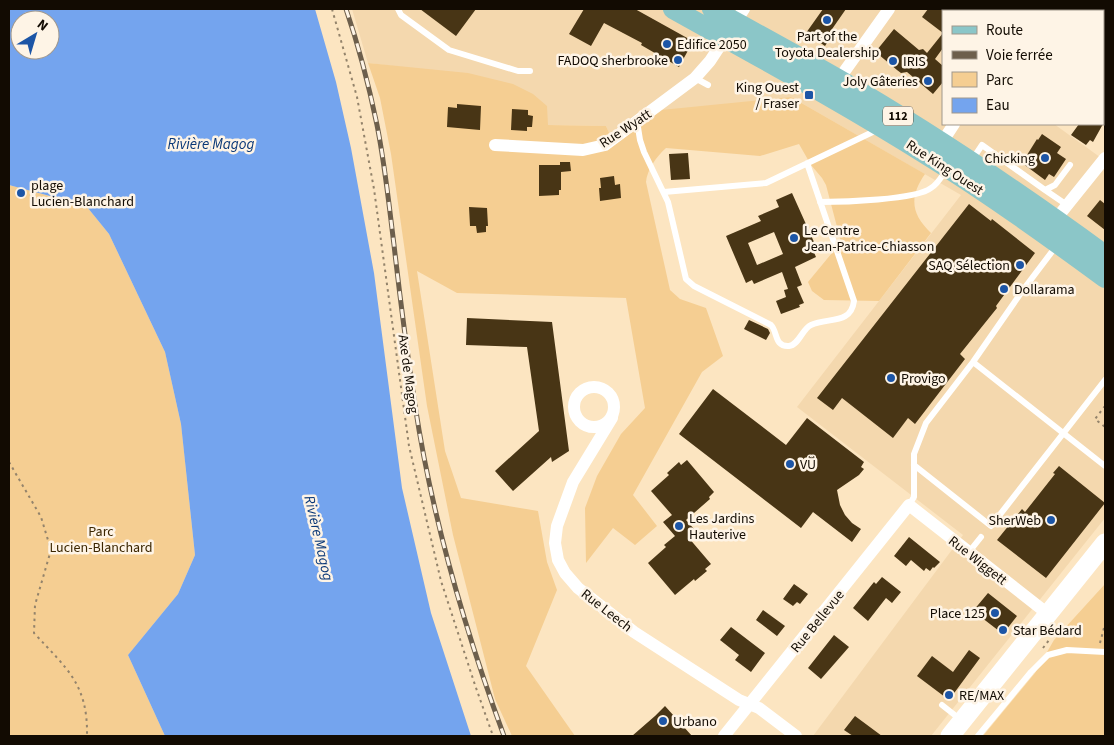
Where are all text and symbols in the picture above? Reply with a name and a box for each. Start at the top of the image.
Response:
north arrow [10,10,60,60]
legend [942,10,1104,125]
marker: Part of the Toyota Dealership [821,14,833,26]
text: N [33,15,52,36]
text: Route [986,20,1023,41]
place label: Part of the Toyota Dealership [775,27,880,63]
place label: Edifice 2050 [677,35,747,55]
marker: Edifice 2050 [661,38,673,50]
text: Voie ferrée [986,45,1053,66]
place label: FADOQ sherbrooke [557,51,668,71]
place label: IRIS [903,52,926,72]
marker: FADOQ sherbrooke [672,54,684,66]
marker: IRIS [887,55,899,67]
text: Parc [986,70,1013,91]
place label: Joly Gâteries [843,72,918,92]
marker: Joly Gâteries [922,75,934,87]
place label: King Ouest / Fraser [736,78,799,114]
marker: King Ouest / Fraser [803,89,815,101]
text: Eau [986,95,1010,116]
street label: Rue Wyatt [596,104,656,153]
road number: 112 [883,106,913,125]
water label: Rivière Magog [168,134,254,155]
street label: Rue King Ouest [902,135,987,200]
place label: Chicking [984,149,1035,169]
marker: Chicking [1039,152,1051,164]
place label: plage Lucien-Blanchard [31,176,134,212]
marker: plage Lucien-Blanchard [15,187,27,199]
place label: Le Centre Jean-Patrice-Chiasson [804,221,934,257]
marker: Le Centre Jean-Patrice-Chiasson [788,232,800,244]
place label: SAQ Sélection [928,256,1010,276]
marker: SAQ Sélection [1014,259,1026,271]
place label: Dollarama [1014,280,1075,300]
marker: Dollarama [998,283,1010,295]
street label: Axe de Magog [393,333,423,415]
place label: Provigo [901,369,946,389]
marker: Provigo [885,372,897,384]
place label: VÜ [800,455,816,475]
marker: VÜ [784,458,796,470]
water label: Rivière Magog [299,493,339,583]
place label: Les Jardins Hauterive [689,509,755,545]
place label: SherWeb [988,511,1041,531]
marker: SherWeb [1045,514,1057,526]
marker: Les Jardins Hauterive [673,520,685,532]
park label: Parc Lucien-Blanchard [49,522,153,558]
street label: Rue Wiggett [944,531,1011,590]
street label: Rue Leech [577,584,636,637]
street label: Rue Bellevue [786,586,849,657]
place label: Place 125 [930,604,985,624]
marker: Place 125 [989,607,1001,619]
place label: Star Bédard [1013,621,1082,641]
marker: Star Bédard [997,624,1009,636]
place label: RE/MAX [959,686,1004,706]
marker: RE/MAX [943,689,955,701]
place label: Urbano [673,712,717,732]
marker: Urbano [657,715,669,727]

